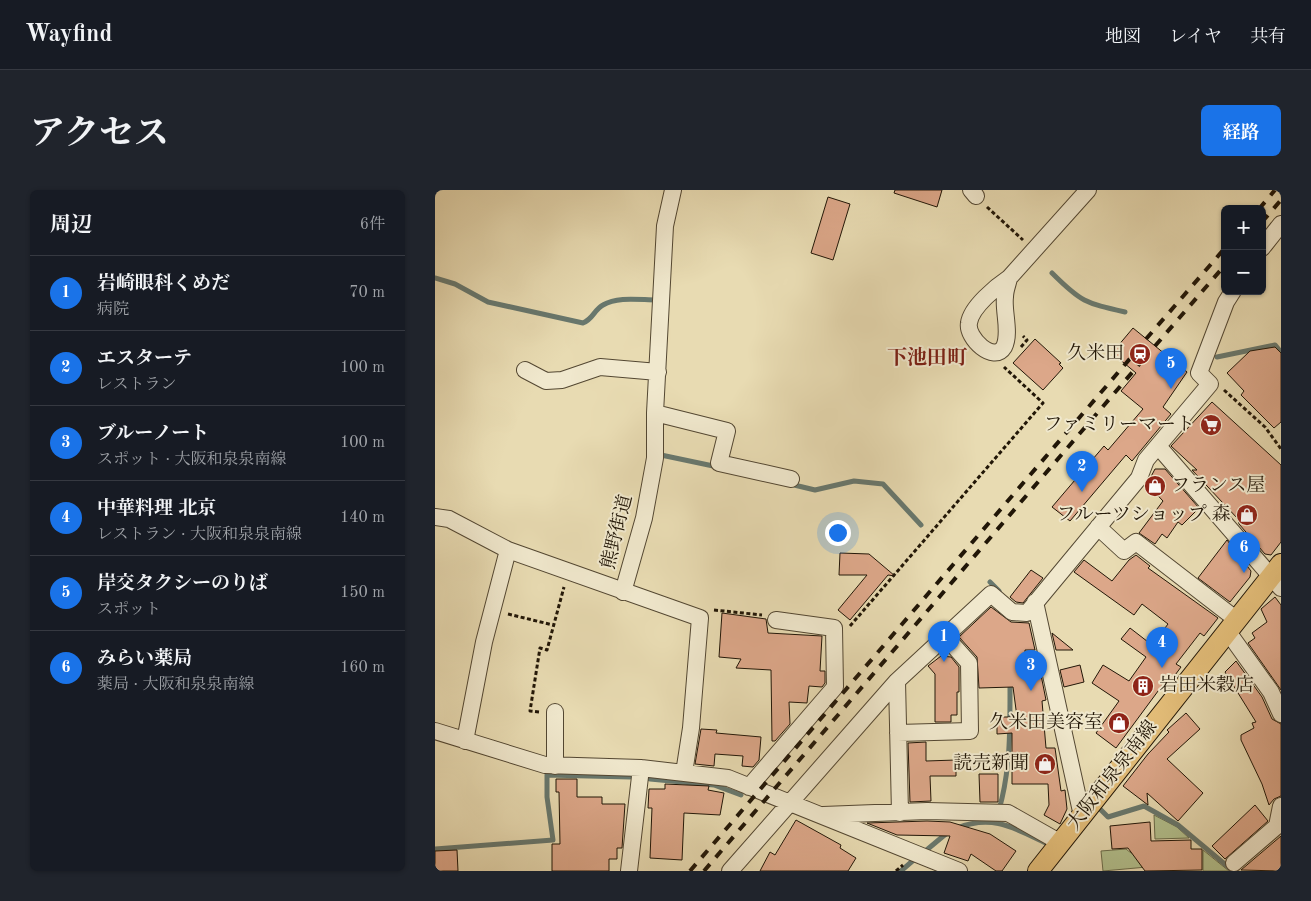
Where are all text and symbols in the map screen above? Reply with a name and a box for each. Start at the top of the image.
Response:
text: Wayfind [25,23,112,47]
text: 地図 [1105,28,1141,46]
text: レイヤ [1169,28,1222,46]
text: 共有 [1250,28,1286,46]
button: 経路 [1201,105,1281,156]
text: アクセス [30,117,169,152]
map controls [1221,205,1266,295]
button: + [1221,205,1266,250]
text: 周辺 [50,215,92,236]
text: 6件 [360,217,385,233]
button: − [1221,250,1266,295]
text: 岩崎眼科くめだ [97,275,230,294]
text: 1 [61,285,71,301]
text: 70 m [349,285,385,301]
text: 病院 [97,302,129,318]
station icon: 久米田 [1128,342,1152,366]
place label: 久米田 [1067,343,1124,364]
district label: 下池田町 [887,346,968,369]
pin: 5 [1155,348,1187,389]
text: エスターテ [97,350,192,369]
text: 2 [61,360,71,376]
text: 100 m [340,360,385,376]
text: レストラン [97,377,177,393]
supermarket icon: ファミリーマート [1199,413,1223,437]
place label: ファミリーマート [1043,415,1195,435]
text: ブルーノート [97,425,209,444]
text: 3 [61,435,71,451]
text: 100 m [340,435,385,451]
pin: 2 [1066,451,1098,492]
text: スポット · 大阪和泉泉南線 [97,452,286,468]
shop icon: フランス屋 [1143,474,1167,498]
place label: フランス屋 [1171,475,1265,496]
street label: 熊野街道 [598,492,636,571]
text: 中華料理 北京 [97,500,216,519]
shop icon: フルーツショップ 森 [1235,503,1259,527]
place label: フルーツショップ 森 [1057,504,1231,525]
text: 4 [61,510,71,526]
text: 140 m [340,510,385,526]
your location [825,520,851,546]
text: レストラン · 大阪和泉泉南線 [97,527,302,543]
pin: 6 [1228,532,1260,573]
text: 岸交タクシーのりば [97,575,268,594]
text: 5 [61,585,71,601]
text: 150 m [340,585,385,601]
text: スポット [97,602,161,618]
pin: 1 [928,621,960,662]
pin: 4 [1146,627,1178,668]
text: みらい薬局 [97,650,192,669]
pin: 3 [1015,650,1047,691]
text: 6 [61,660,71,676]
text: 160 m [340,660,385,676]
building icon: 岩田米穀店 [1131,674,1155,698]
place label: 岩田米穀店 [1159,675,1254,696]
text: 薬局 · 大阪和泉泉南線 [97,677,254,693]
shop icon: 久米田美容室 [1107,711,1131,735]
place label: 久米田美容室 [989,712,1103,733]
street label: 大阪和泉泉南線 [1062,716,1161,834]
shop icon: 読売新聞 [1033,752,1057,776]
place label: 読売新聞 [953,753,1029,774]

